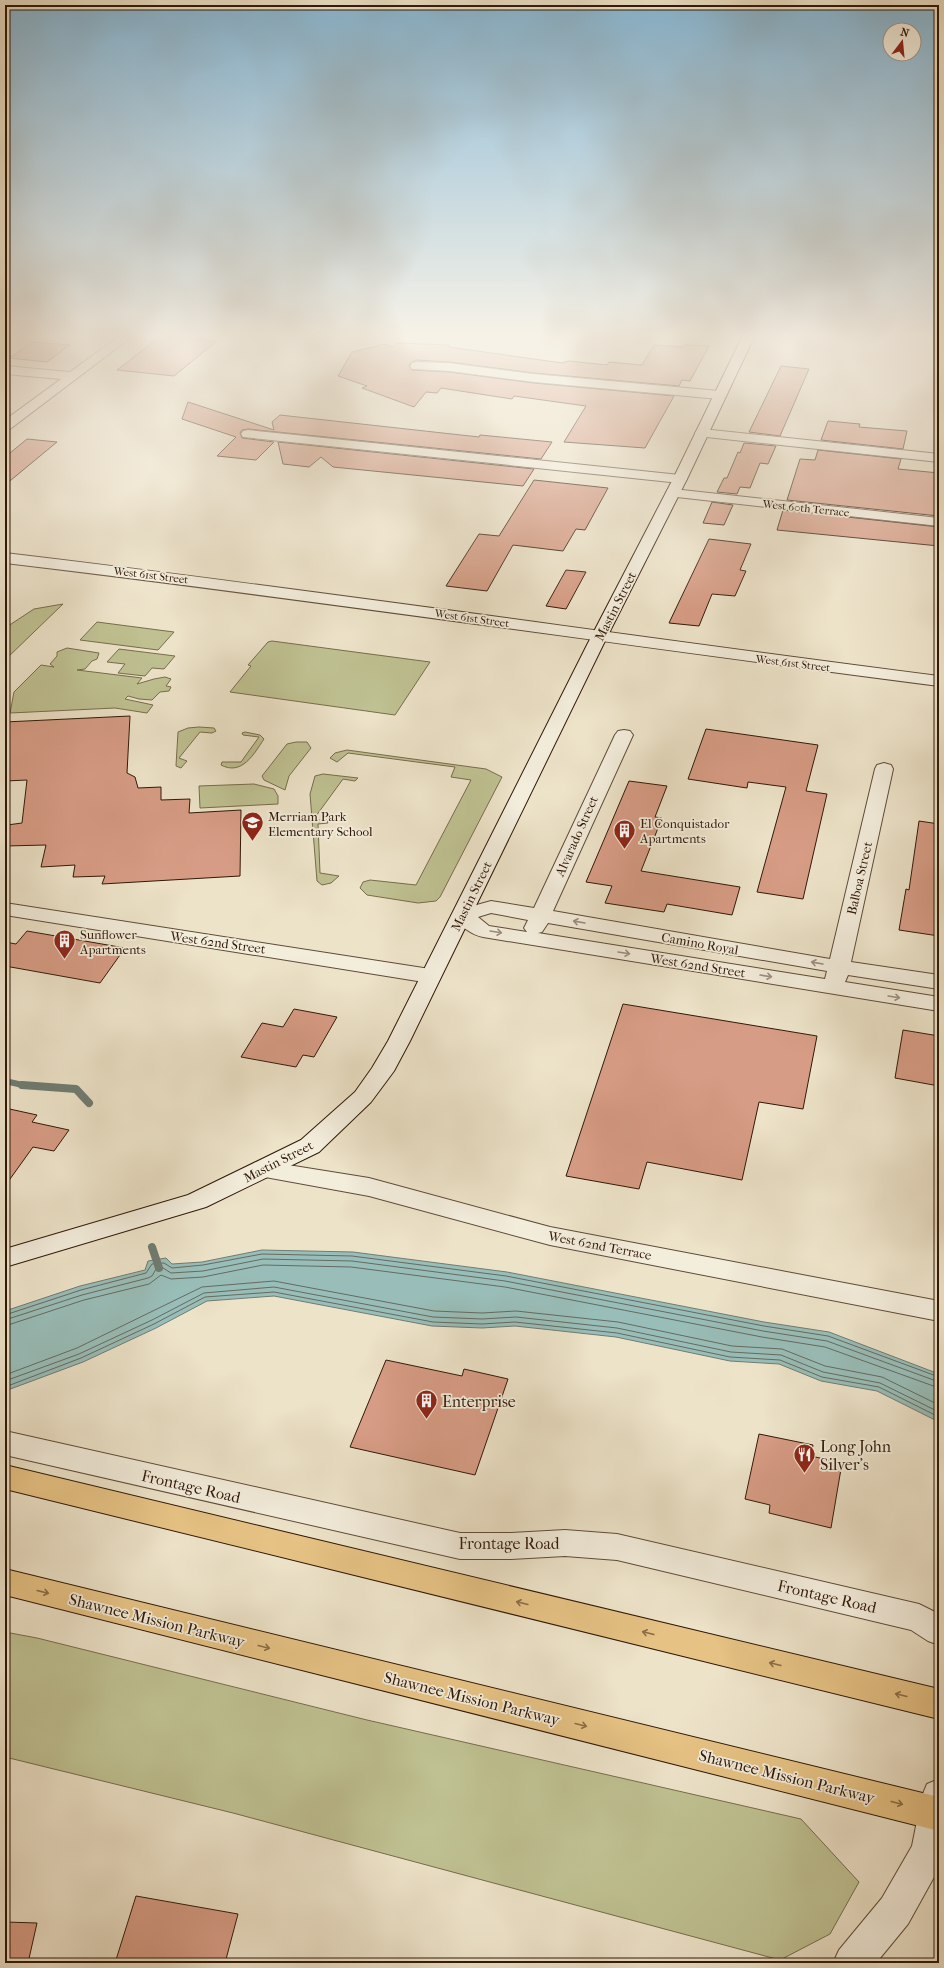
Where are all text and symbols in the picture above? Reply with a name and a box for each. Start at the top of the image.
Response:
north arrow [882,22,922,62]
text: N [899,25,911,40]
street label: West 60th Terrace [761,497,850,520]
street label: West 61st Street [112,564,189,587]
street label: Mastin Street [592,569,640,643]
street label: West 61st Street [433,607,510,630]
street label: West 61st Street [754,652,831,675]
street label: Alvarado Street [552,793,601,880]
place label: Merriam Park Elementary School [268,809,373,839]
school or university icon: Merriam Park Elementary School [239,810,265,843]
place label: El Conquistador Apartments [639,816,730,846]
building icon: El Conquistador Apartments [611,817,637,850]
street label: Balboa Street [844,840,875,916]
street label: Mastin Street [448,859,495,934]
one-way arrow [573,918,586,926]
place label: Sunflower Apartments [79,927,146,957]
building icon: Sunflower Apartments [52,928,78,961]
street label: West 62nd Street [168,928,267,957]
one-way arrow [489,929,502,937]
street label: Camino Royal [660,929,740,958]
one-way arrow [617,949,630,957]
street label: West 62nd Street [648,950,747,980]
one-way arrow [811,959,824,967]
one-way arrow [759,972,772,980]
one-way arrow [888,993,901,1001]
street label: Mastin Street [241,1137,316,1185]
street label: West 62nd Terrace [546,1228,653,1263]
building icon: Enterprise [414,1388,440,1421]
place label: Enterprise [442,1392,516,1411]
place label: Long John Silver's [820,1437,892,1474]
restaurant icon: Long John Silver's [791,1442,817,1475]
street label: Frontage Road [140,1466,243,1507]
street label: Frontage Road [458,1534,560,1553]
street label: Frontage Road [776,1576,879,1617]
one-way arrow [36,1588,49,1596]
street label: Shawnee Mission Parkway [67,1589,247,1652]
one-way arrow [516,1598,529,1606]
one-way arrow [642,1629,655,1637]
one-way arrow [257,1643,270,1651]
one-way arrow [769,1660,782,1667]
street label: Shawnee Mission Parkway [382,1667,562,1730]
one-way arrow [895,1690,908,1698]
one-way arrow [574,1722,587,1729]
street label: Shawnee Mission Parkway [697,1745,877,1808]
one-way arrow [890,1800,903,1808]

